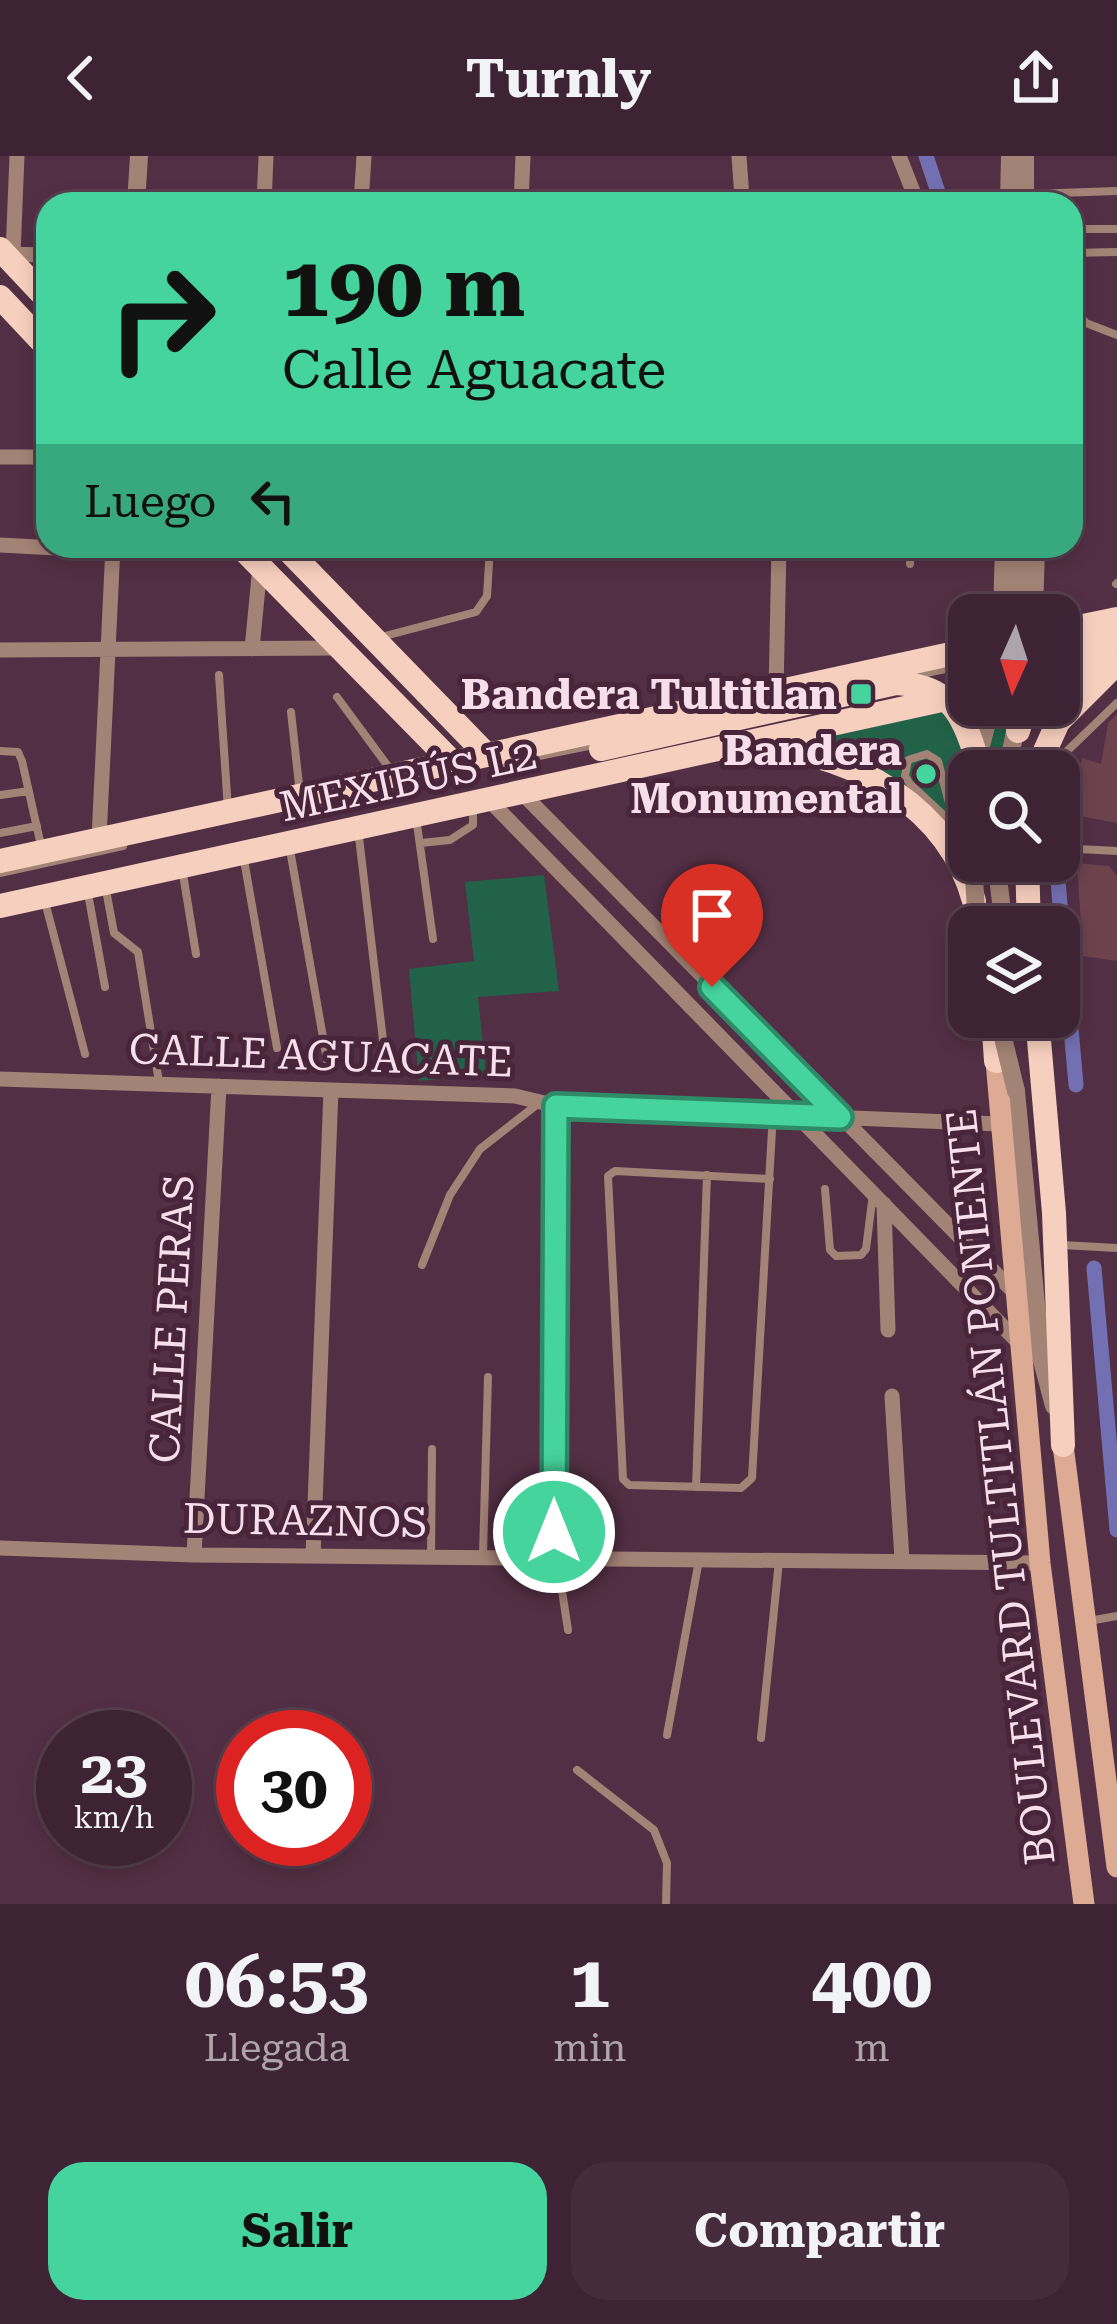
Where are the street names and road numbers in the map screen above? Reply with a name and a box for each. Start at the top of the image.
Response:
street label: MEXIBÚS L2 [275,728,541,832]
street label: CALLE AGUACATE [128,1024,514,1087]
street label: BOULEVARD TULTITLÁN PONIENTE [936,1106,1065,1867]
street label: CALLE PERAS [139,1174,204,1464]
street label: DURAZNOS [183,1494,427,1547]

